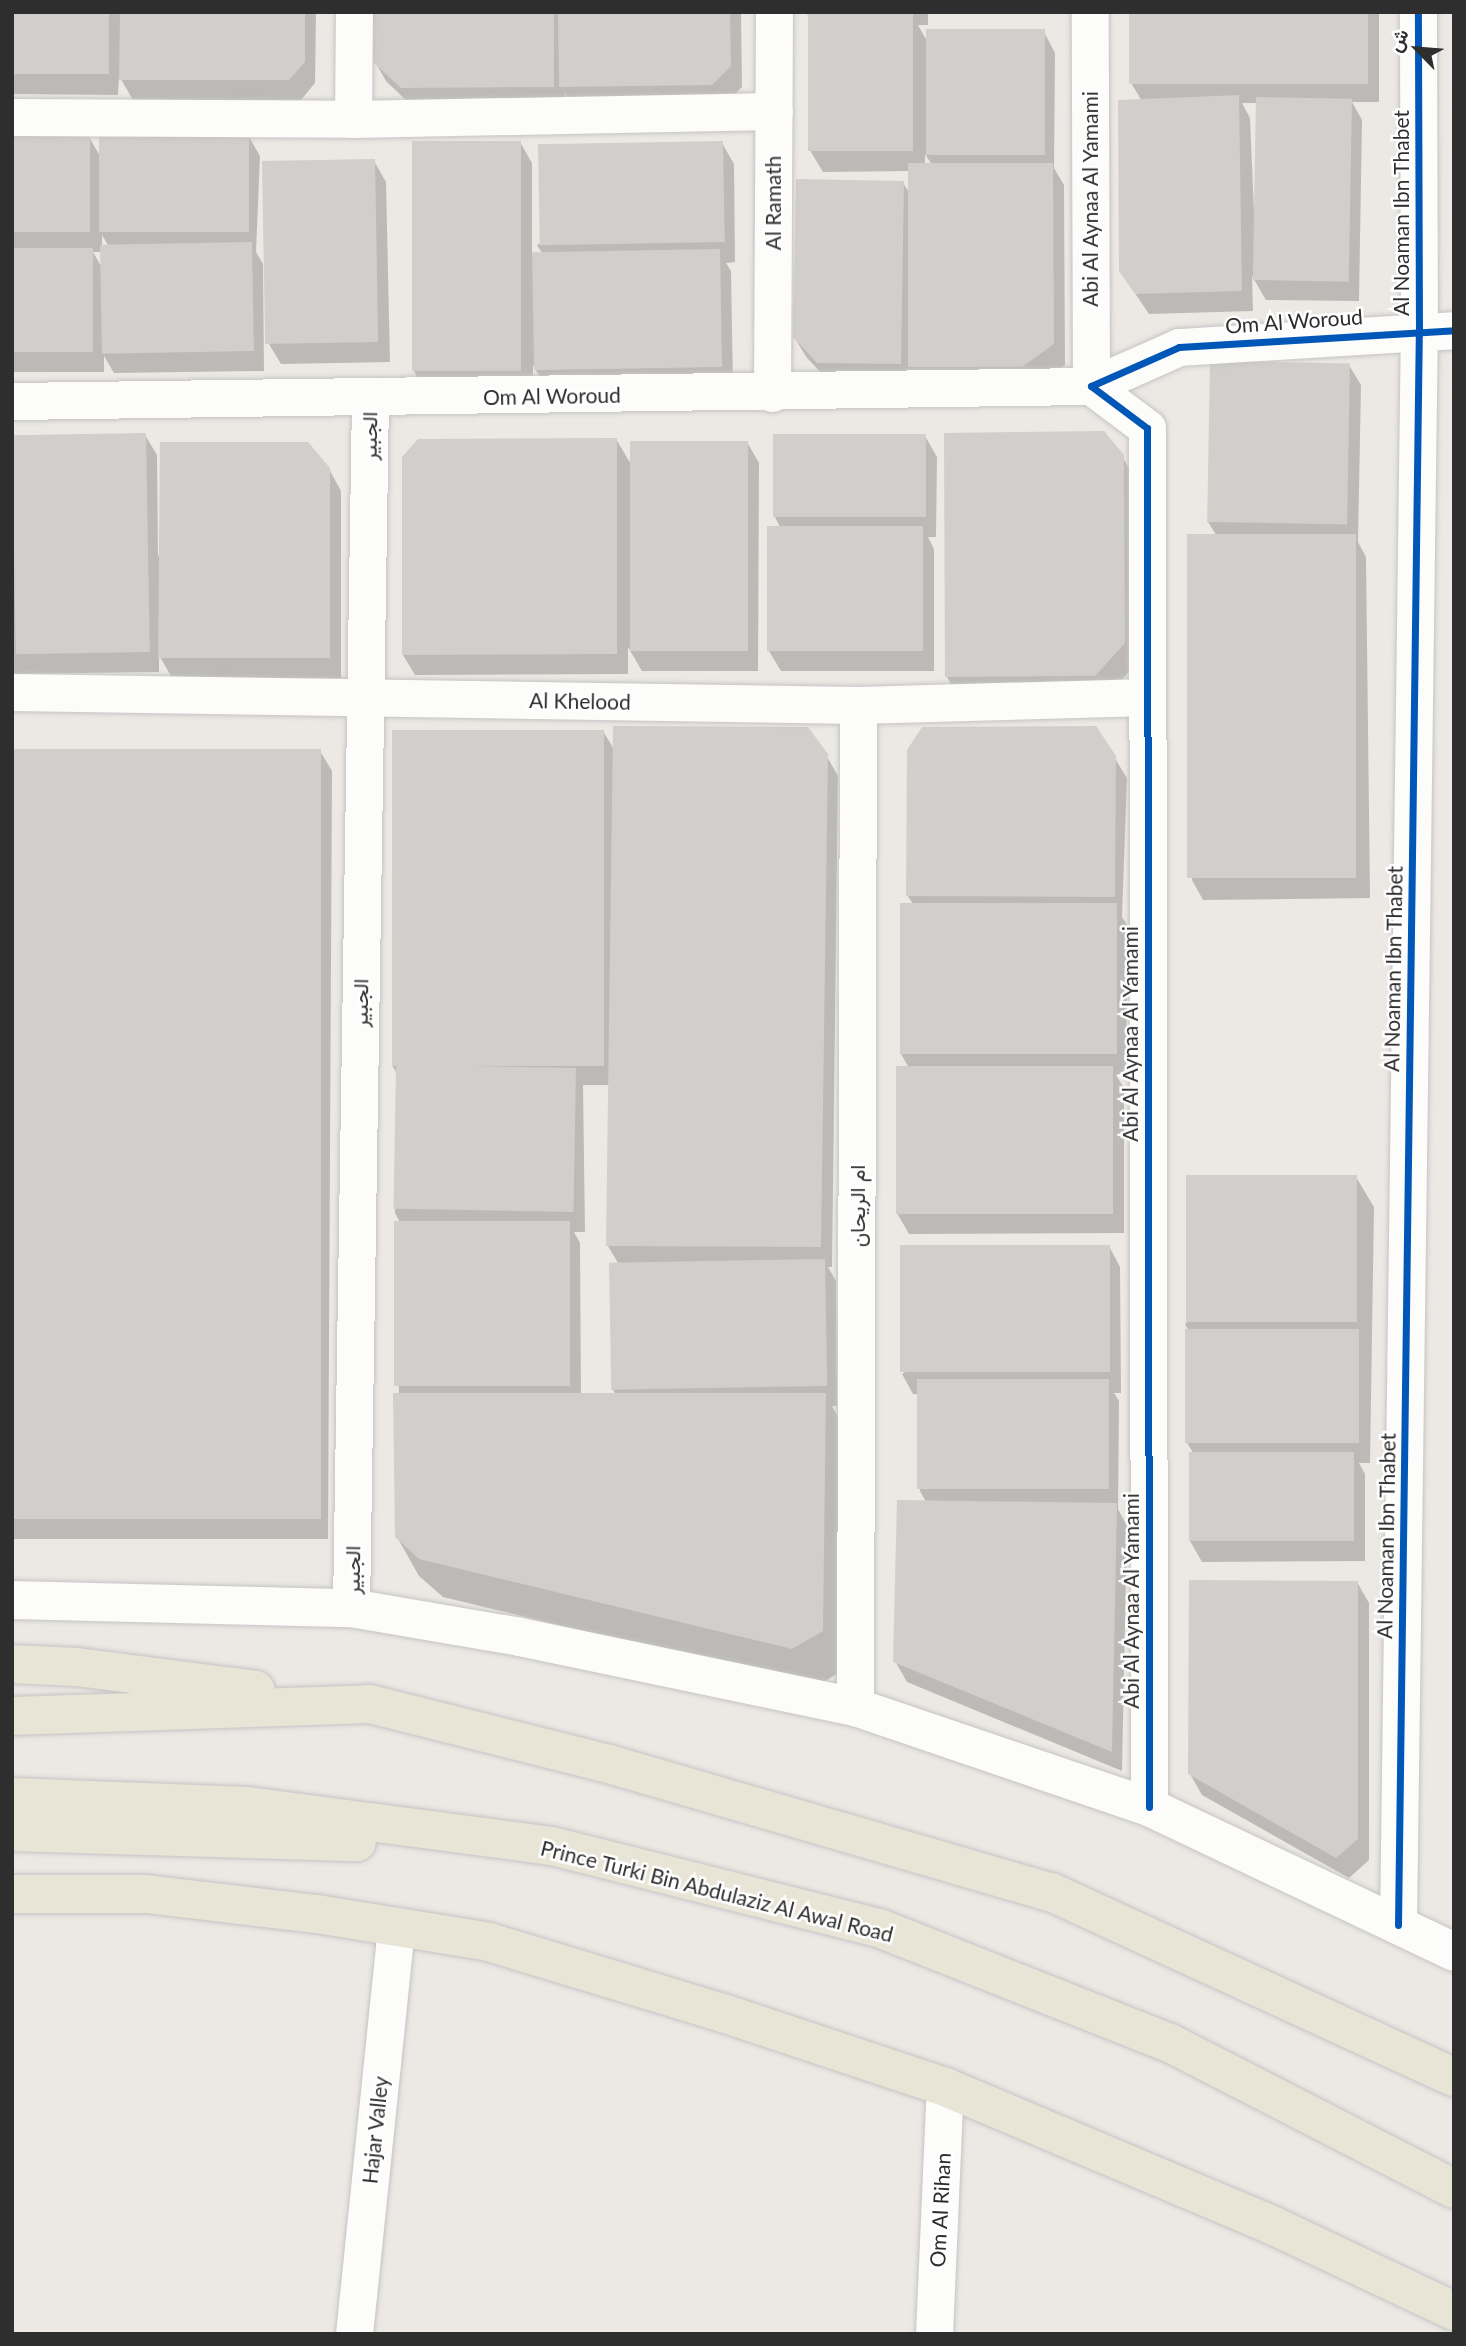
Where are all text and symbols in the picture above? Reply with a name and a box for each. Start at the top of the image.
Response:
north arrow [1382,14,1452,84]
text: ش [1382,25,1413,55]
street label: Abi Al Aynaa Al Yamami [1077,90,1103,308]
street label: Al Noaman Ibn Thabet [1388,110,1414,316]
street label: Al Ramath [760,156,786,250]
street label: Om Al Woroud [1224,304,1364,338]
street label: Om Al Woroud [482,382,622,410]
street label: الجبير [356,411,382,461]
street label: Al Khelood [529,688,631,714]
street label: Al Noaman Ibn Thabet [1379,865,1407,1073]
street label: Abi Al Aynaa Al Yamami [1117,925,1143,1143]
street label: الجبير [347,978,373,1028]
street label: ام الريحان [844,1165,870,1247]
street label: Al Noaman Ibn Thabet [1372,1432,1400,1640]
street label: Abi Al Aynaa Al Yamami [1118,1492,1144,1710]
street label: الجبير [339,1545,365,1595]
street label: Prince Turki Bin Abdulaziz Al Awal Road [537,1835,897,1947]
street label: Hajar Valley [357,2074,393,2186]
street label: Om Al Rihan [924,2152,956,2268]

